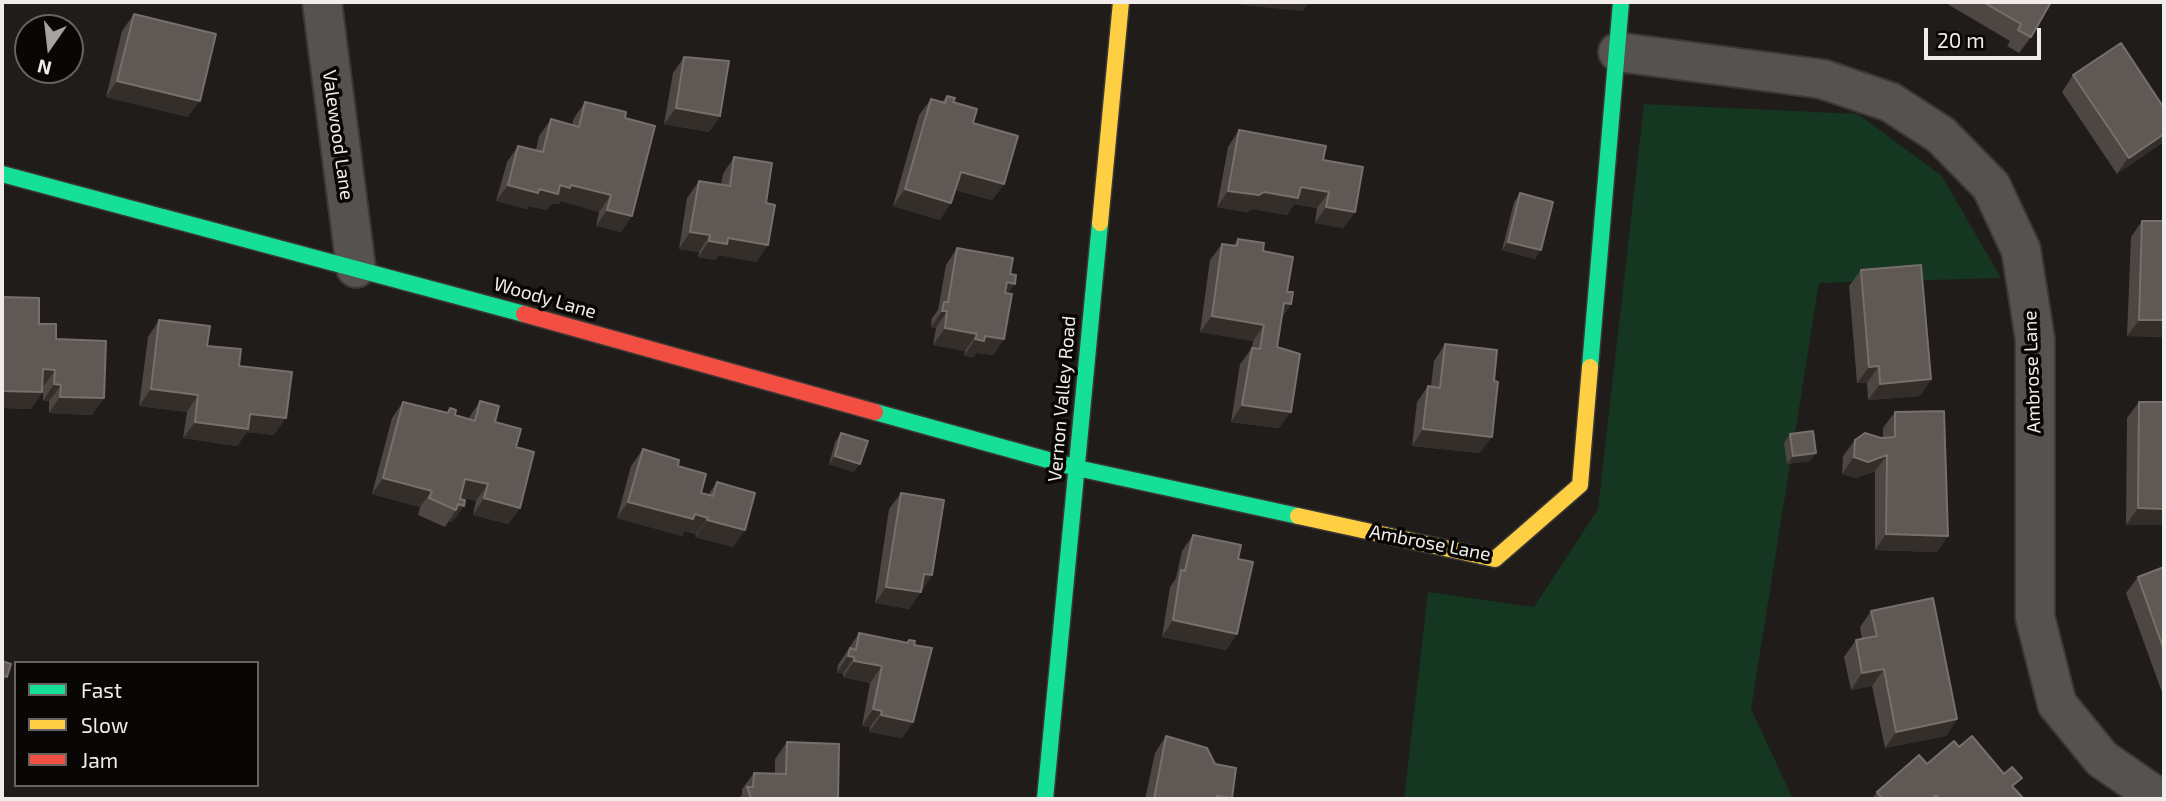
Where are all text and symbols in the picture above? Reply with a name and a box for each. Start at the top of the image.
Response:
north arrow [14,14,84,84]
scale bar [1928,14,2045,58]
text: 20 m [1937,27,1985,52]
text: N [35,55,54,81]
street label: Valewood Lane [318,69,358,201]
street label: Woody Lane [491,272,599,324]
street label: Ambrose Lane [2018,310,2046,434]
street label: Vernon Valley Road [1043,315,1081,483]
street label: Ambrose Lane [1367,520,1493,566]
legend [14,661,259,787]
text: Fast [81,677,122,702]
text: Slow [81,712,128,737]
text: Jam [81,747,118,772]

